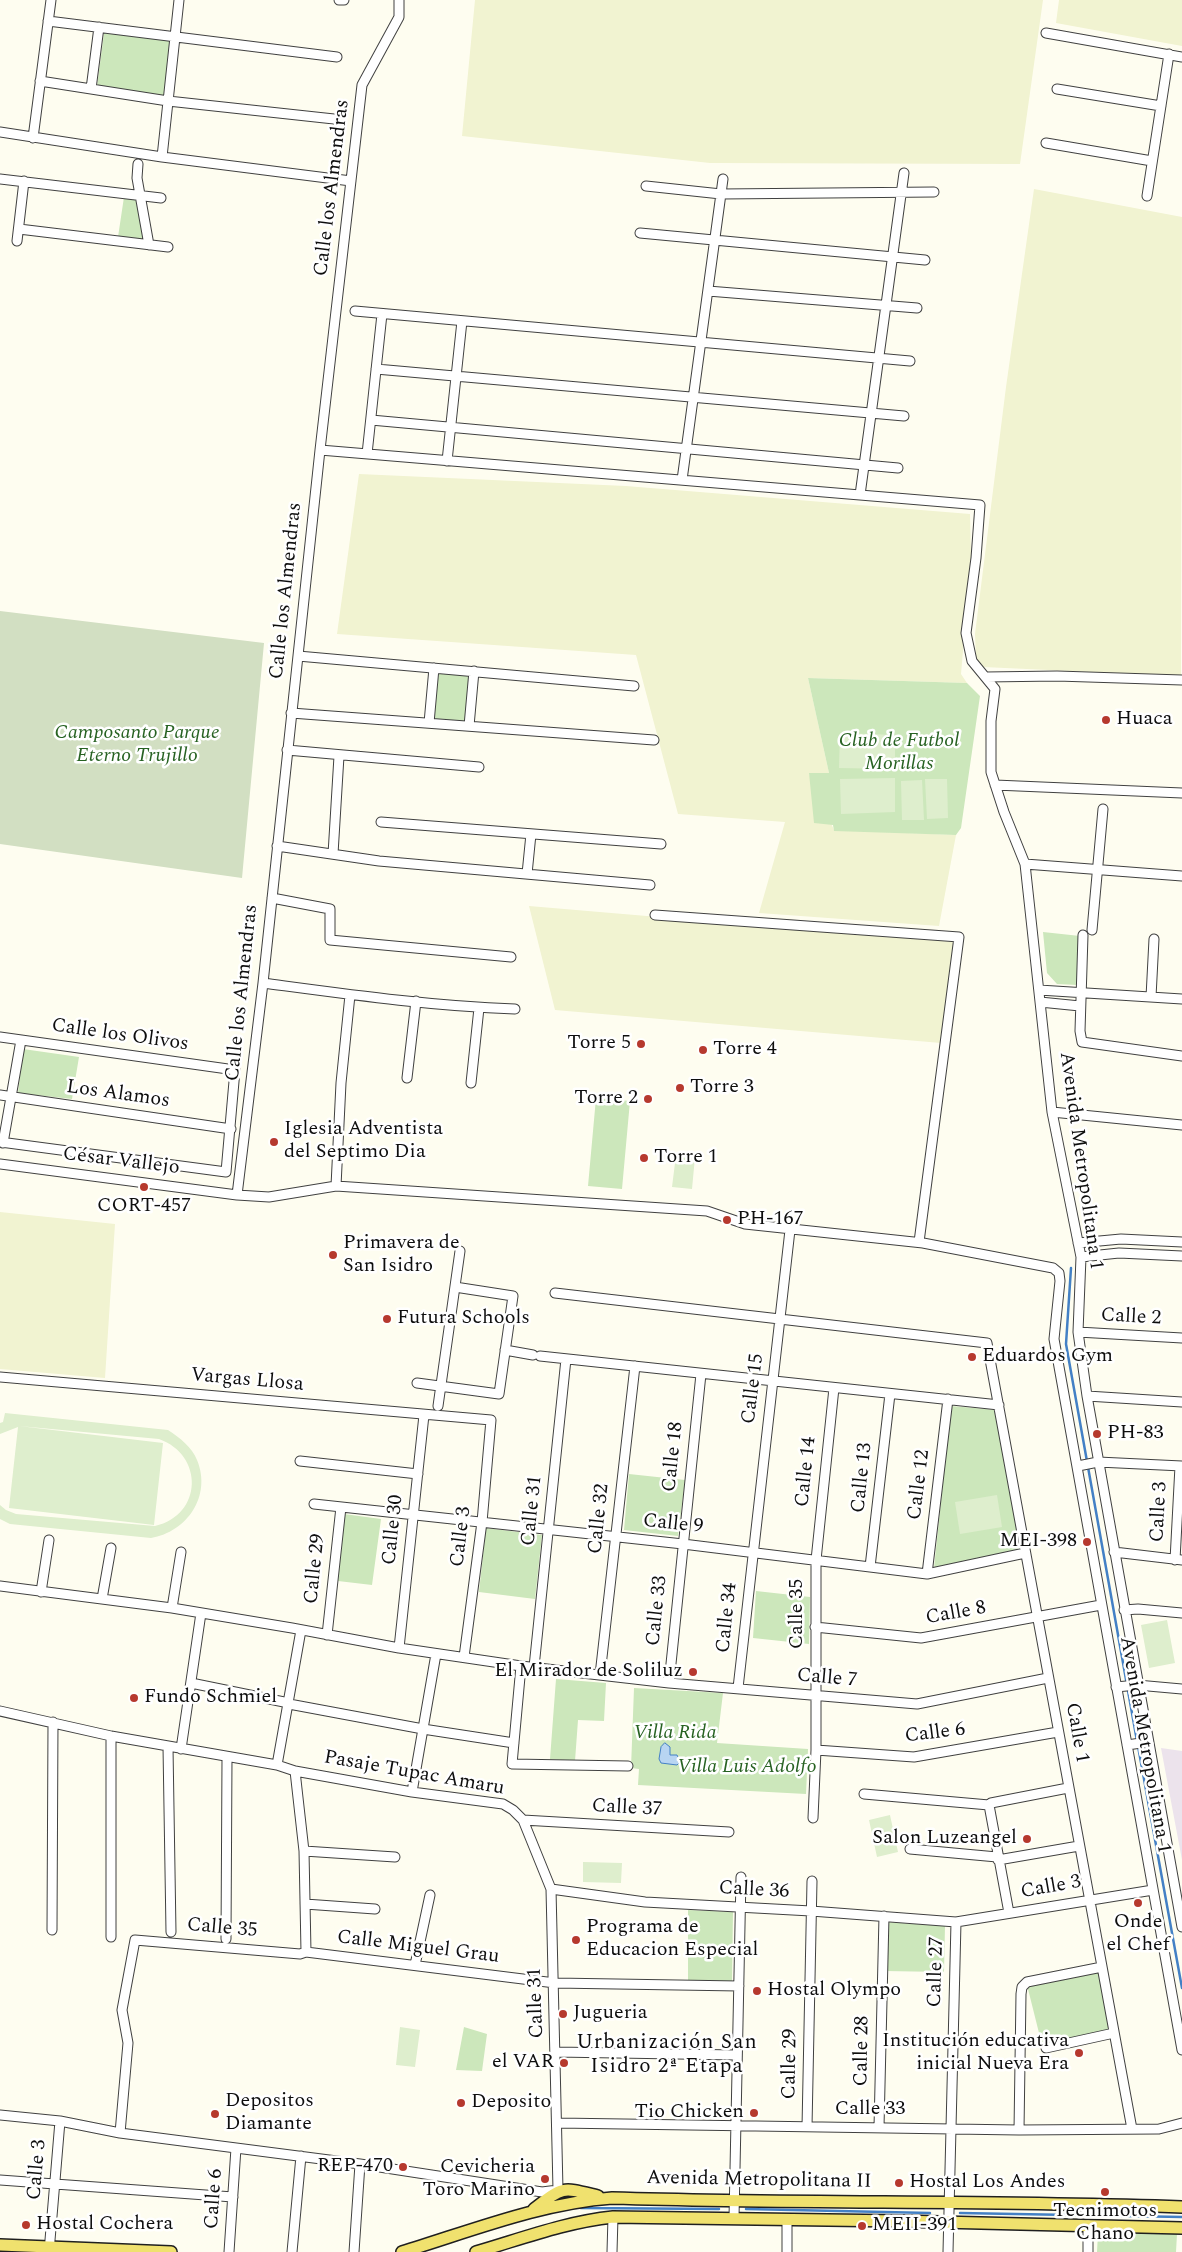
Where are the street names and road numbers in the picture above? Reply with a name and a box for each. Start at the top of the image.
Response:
street label: Calle los Almendras [310,98,356,278]
street label: Calle los Almendras [266,501,308,681]
street label: Calle los Almendras [222,903,264,1083]
street label: Calle los Olivos [50,1014,190,1058]
street label: Avenida Metropolitana 1 [1053,1051,1107,1271]
street label: Los Alamos [65,1076,171,1114]
street label: César Vallejo [61,1143,181,1181]
street label: Calle 2 [1100,1304,1162,1332]
street label: Calle 15 [738,1352,770,1426]
street label: Vargas Llosa [189,1364,305,1398]
street label: Calle 18 [658,1421,690,1493]
street label: Calle 14 [791,1436,823,1508]
street label: Calle 13 [847,1442,879,1514]
street label: Calle 12 [904,1448,936,1522]
street label: Calle 31 [517,1475,549,1547]
street label: Calle 3 [1146,1481,1174,1543]
street label: Calle 32 [584,1483,616,1555]
street label: Calle 30 [378,1494,410,1566]
street label: Calle 3 [446,1505,478,1569]
street label: Calle 9 [642,1510,704,1540]
street label: Calle 29 [300,1533,332,1605]
street label: Calle 33 [642,1575,674,1647]
street label: Calle 35 [786,1579,810,1649]
street label: Calle 34 [712,1582,744,1654]
street label: Calle 8 [924,1597,988,1631]
street label: Avenida Metropolitana 1 [1113,1635,1175,1855]
street label: Calle 7 [796,1664,858,1694]
street label: Calle 1 [1059,1701,1093,1765]
street label: Calle 6 [903,1718,967,1750]
street label: Pasaje Tupac Amaru [322,1746,506,1802]
street label: Calle 37 [591,1795,663,1823]
street label: Calle 3 [1019,1871,1083,1905]
street label: Calle 36 [718,1877,790,1905]
street label: Calle 35 [186,1914,258,1944]
street label: Calle Miguel Grau [336,1926,500,1970]
street label: Calle 27 [924,1936,950,2008]
street label: Calle 31 [524,1967,550,2039]
street label: Calle 28 [850,2015,876,2087]
street label: Calle 29 [778,2028,804,2100]
street label: Calle 33 [835,2098,905,2122]
street label: Calle 3 [23,2139,53,2201]
street label: Avenida Metropolitana II [646,2167,872,2195]
street label: Calle 6 [201,2168,229,2230]

